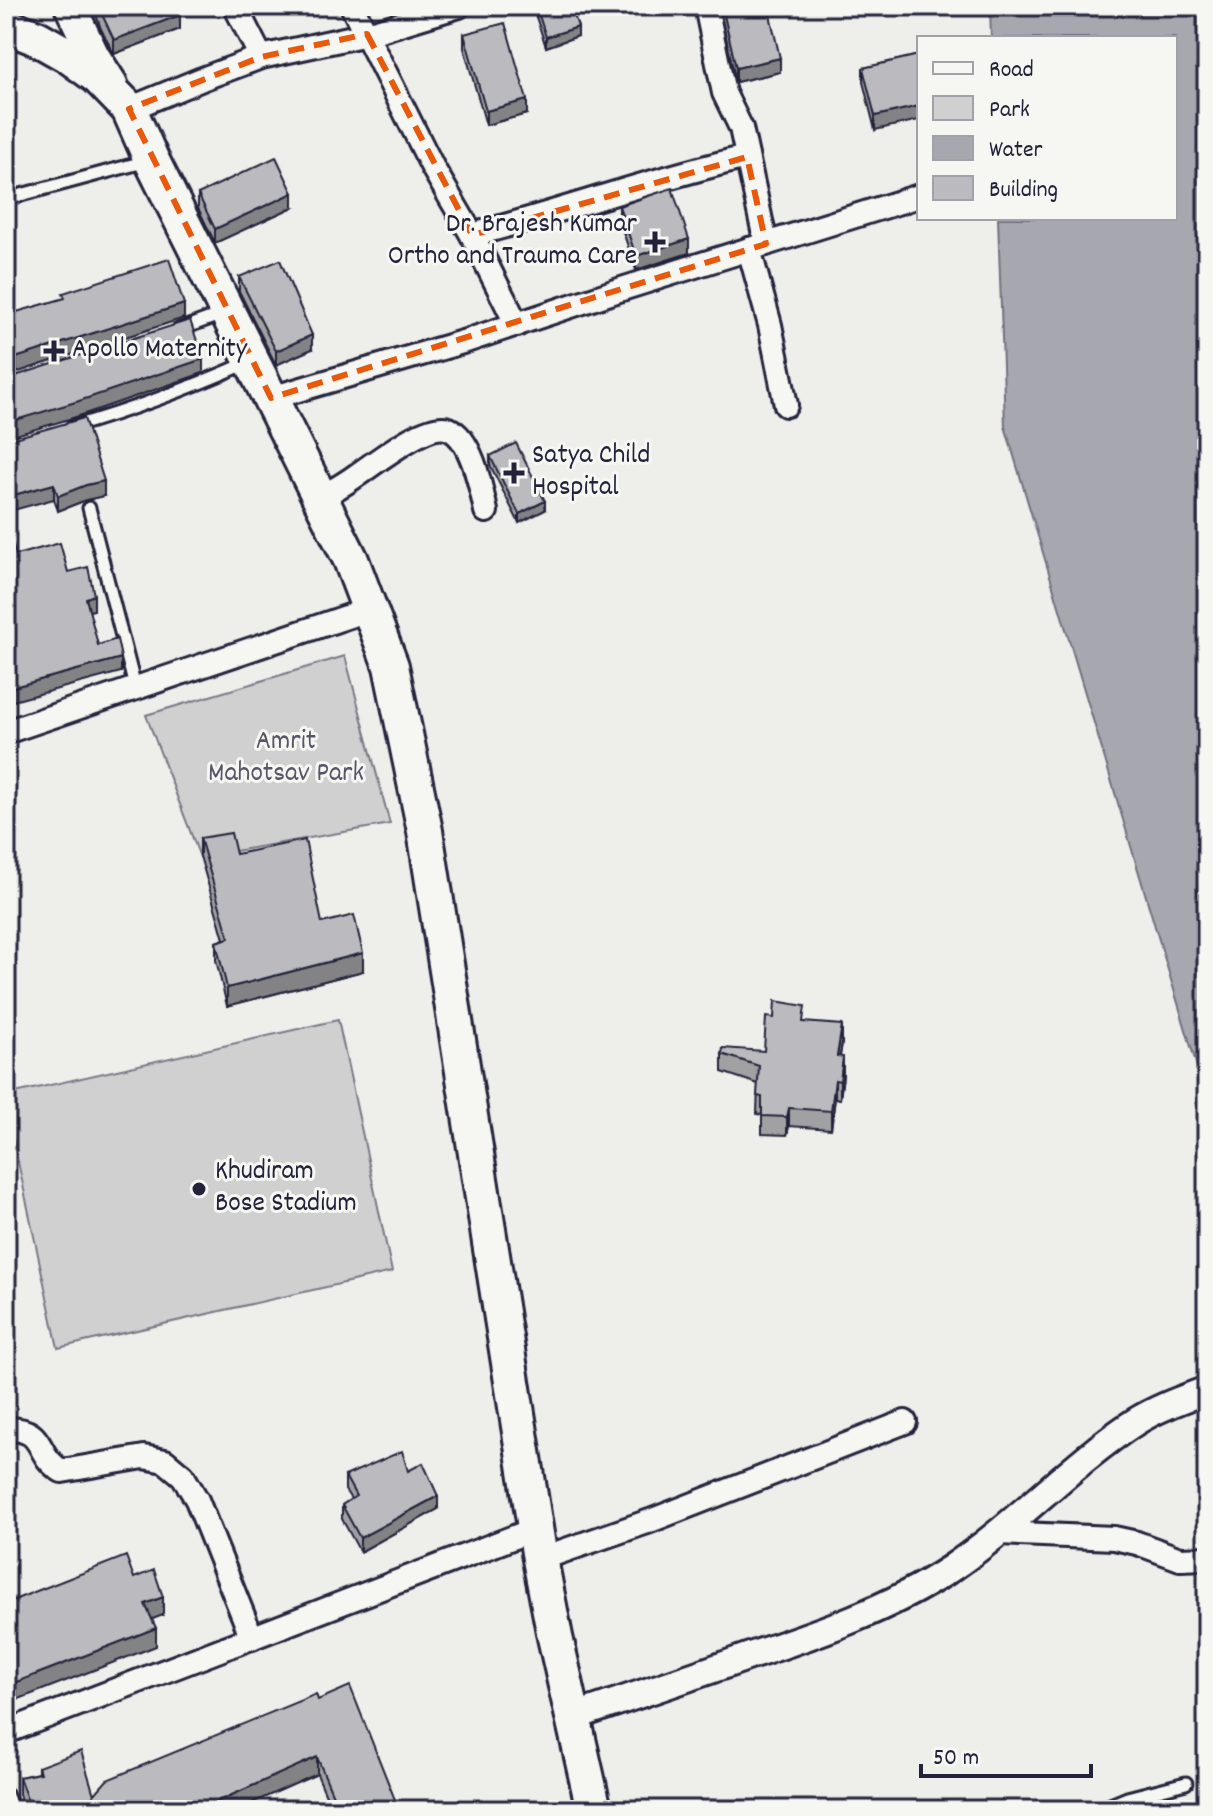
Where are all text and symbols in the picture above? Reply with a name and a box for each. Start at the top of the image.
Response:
legend [917,36,1177,220]
text: Road [989,54,1034,88]
text: Park [989,94,1030,128]
text: Water [989,134,1042,168]
text: Building [989,174,1058,208]
place label: Dr. Brajesh Kumar Ortho and Trauma Care [388,206,638,278]
marker: Dr. Brajesh Kumar Ortho and Trauma Care [644,231,666,253]
place label: Apollo Maternity [72,331,248,371]
marker: Apollo Maternity [43,340,65,362]
place label: Satya Child Hospital [532,437,650,509]
marker: Satya Child Hospital [503,462,525,484]
park label: Amrit Mahotsav Park [208,723,364,795]
place label: Khudiram Bose Stadium [215,1153,357,1225]
marker: Khudiram Bose Stadium [190,1180,208,1198]
scale bar [921,1728,1091,1778]
text: 50 m [933,1742,979,1776]

